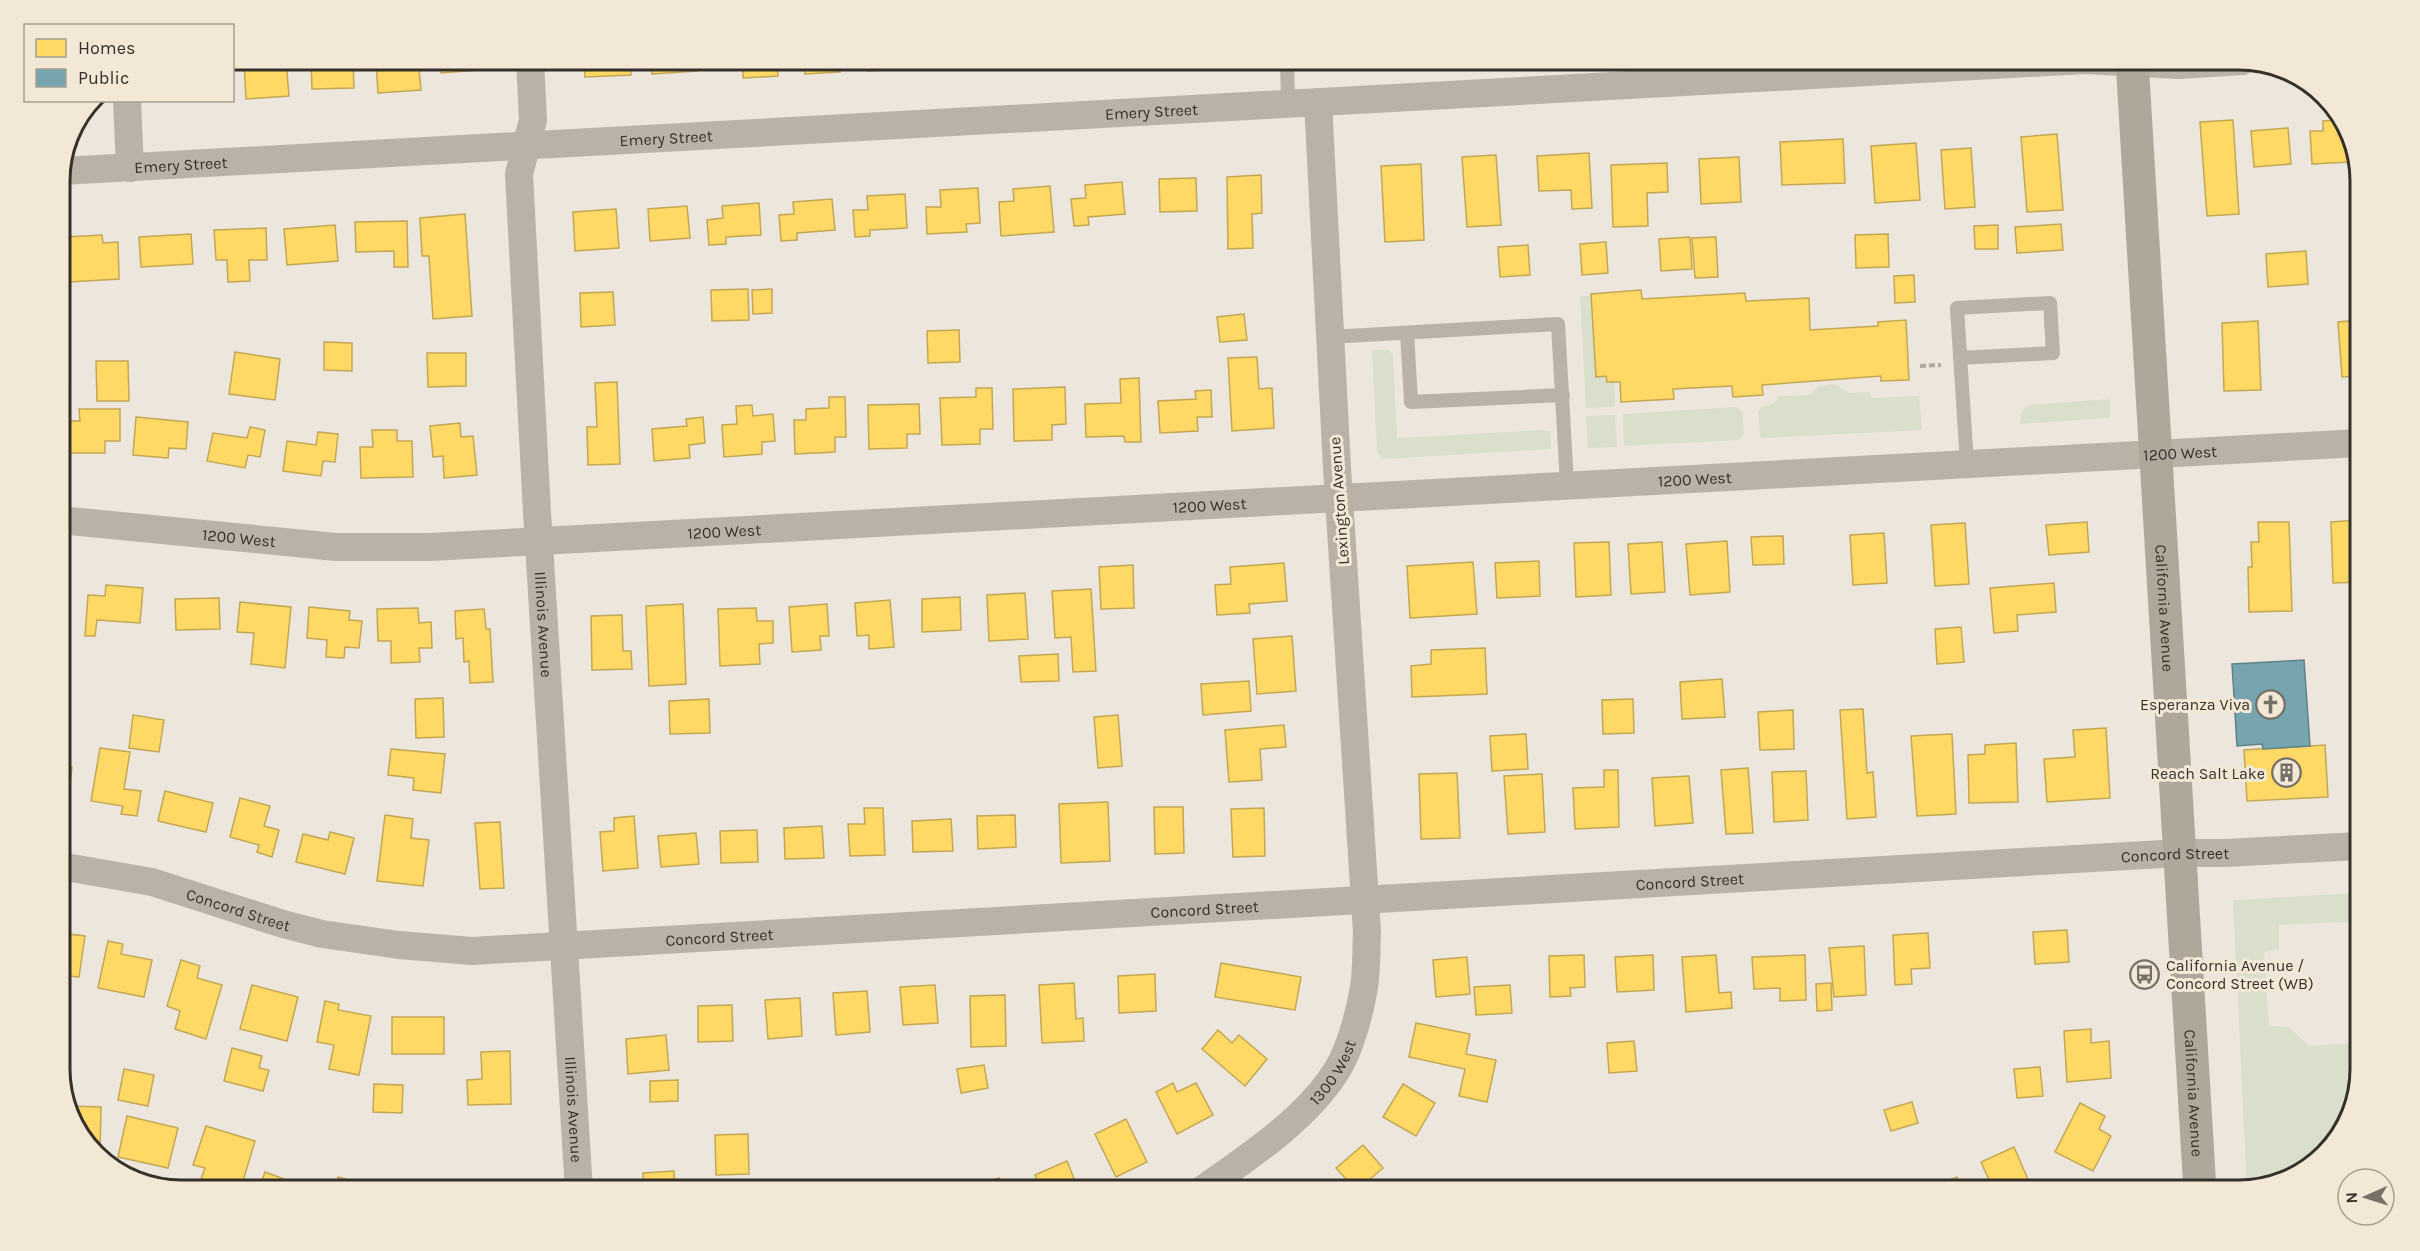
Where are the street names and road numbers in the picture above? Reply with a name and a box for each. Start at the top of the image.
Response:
street label: Emery Street [1104,99,1198,123]
street label: Emery Street [619,126,713,150]
street label: Emery Street [134,152,228,176]
street label: Lexington Avenue [1325,436,1353,566]
street label: 1200 West [2143,441,2218,464]
street label: 1200 West [1657,467,1732,490]
street label: 1200 West [1172,494,1247,516]
street label: 1200 West [687,520,762,543]
street label: 1200 West [201,524,277,551]
street label: California Avenue [2152,544,2178,672]
street label: Illinois Avenue [531,571,557,678]
street label: Concord Street [2120,843,2230,866]
street label: Concord Street [1635,869,1744,894]
street label: Concord Street [184,884,292,935]
street label: Concord Street [1150,896,1259,922]
street label: Concord Street [665,924,774,949]
street label: California Avenue [2181,1029,2207,1157]
street label: 1300 West [1305,1037,1359,1109]
street label: Illinois Avenue [561,1056,587,1163]

